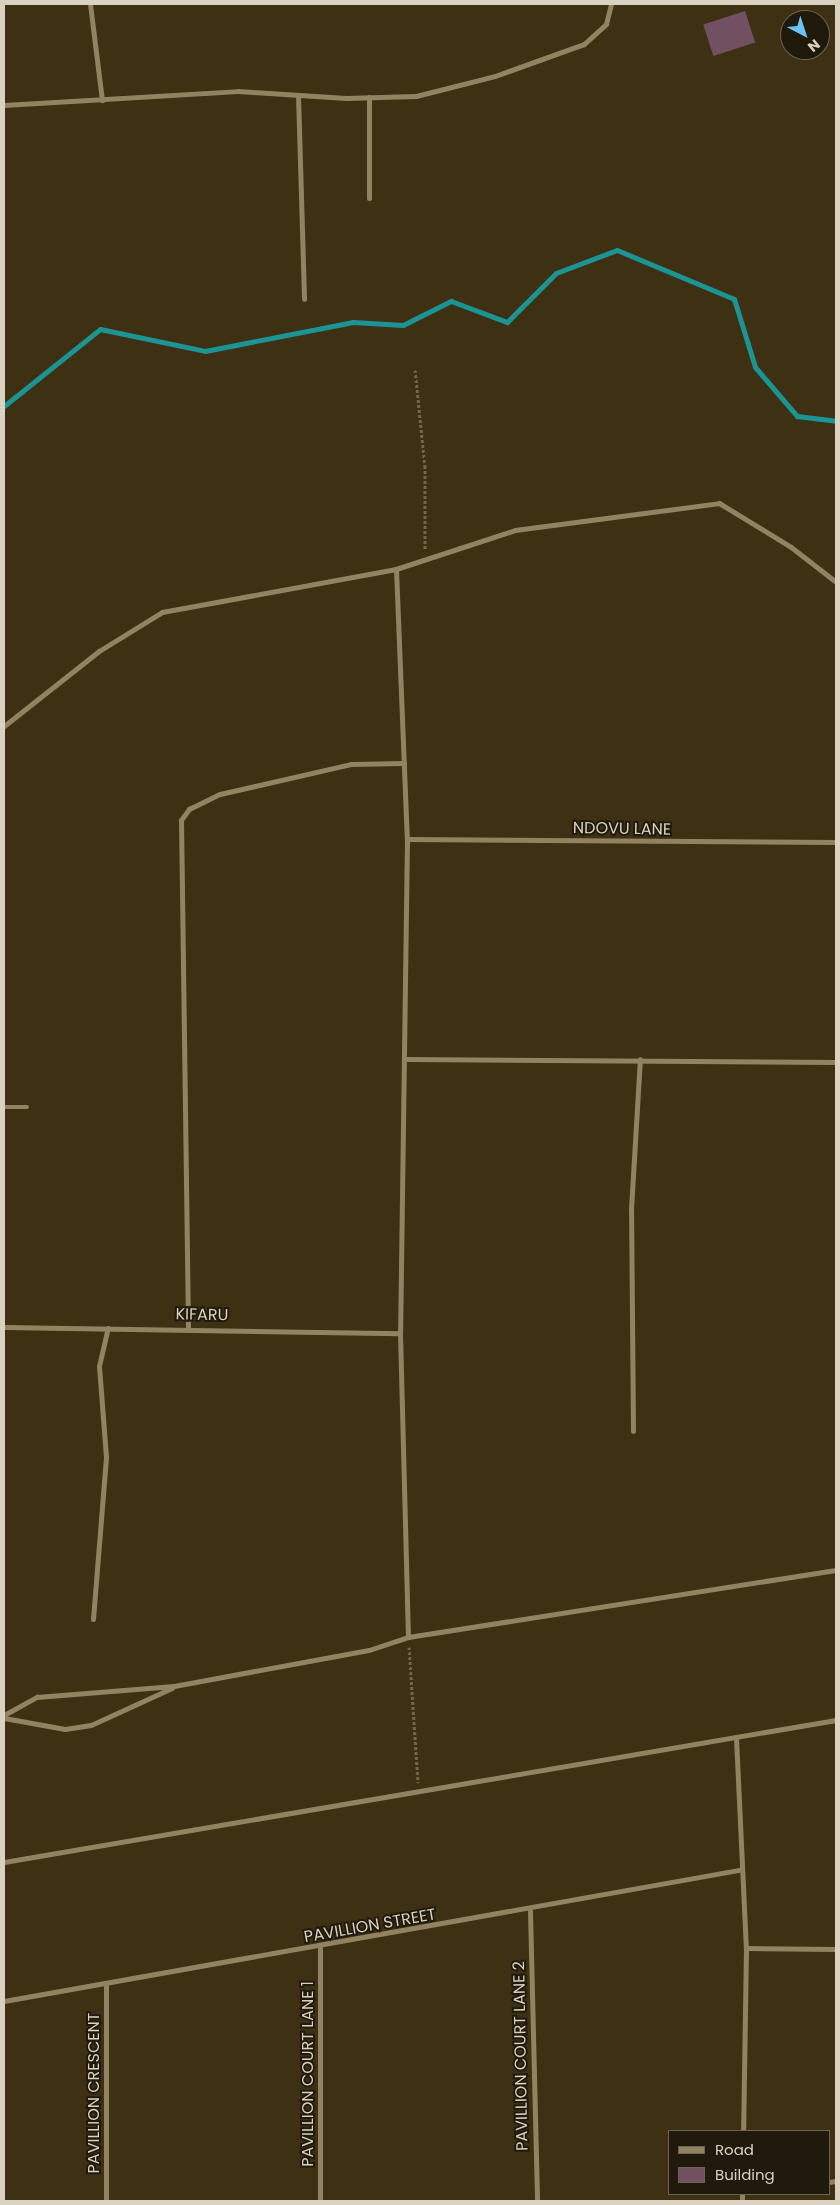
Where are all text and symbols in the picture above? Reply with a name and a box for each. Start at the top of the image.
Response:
north arrow [780,10,830,60]
text: N [804,35,824,57]
street label: NDOVU LANE [573,819,671,839]
street label: KIFARU [175,1305,229,1325]
street label: PAVILLION STREET [303,1905,437,1947]
street label: PAVILLION COURT LANE 2 [510,1961,532,2151]
street label: PAVILLION COURT LANE 1 [298,1981,318,2167]
street label: PAVILLION CRESCENT [84,2013,104,2173]
legend [668,2130,830,2195]
text: Road [715,2139,754,2160]
text: Building [715,2164,775,2185]

